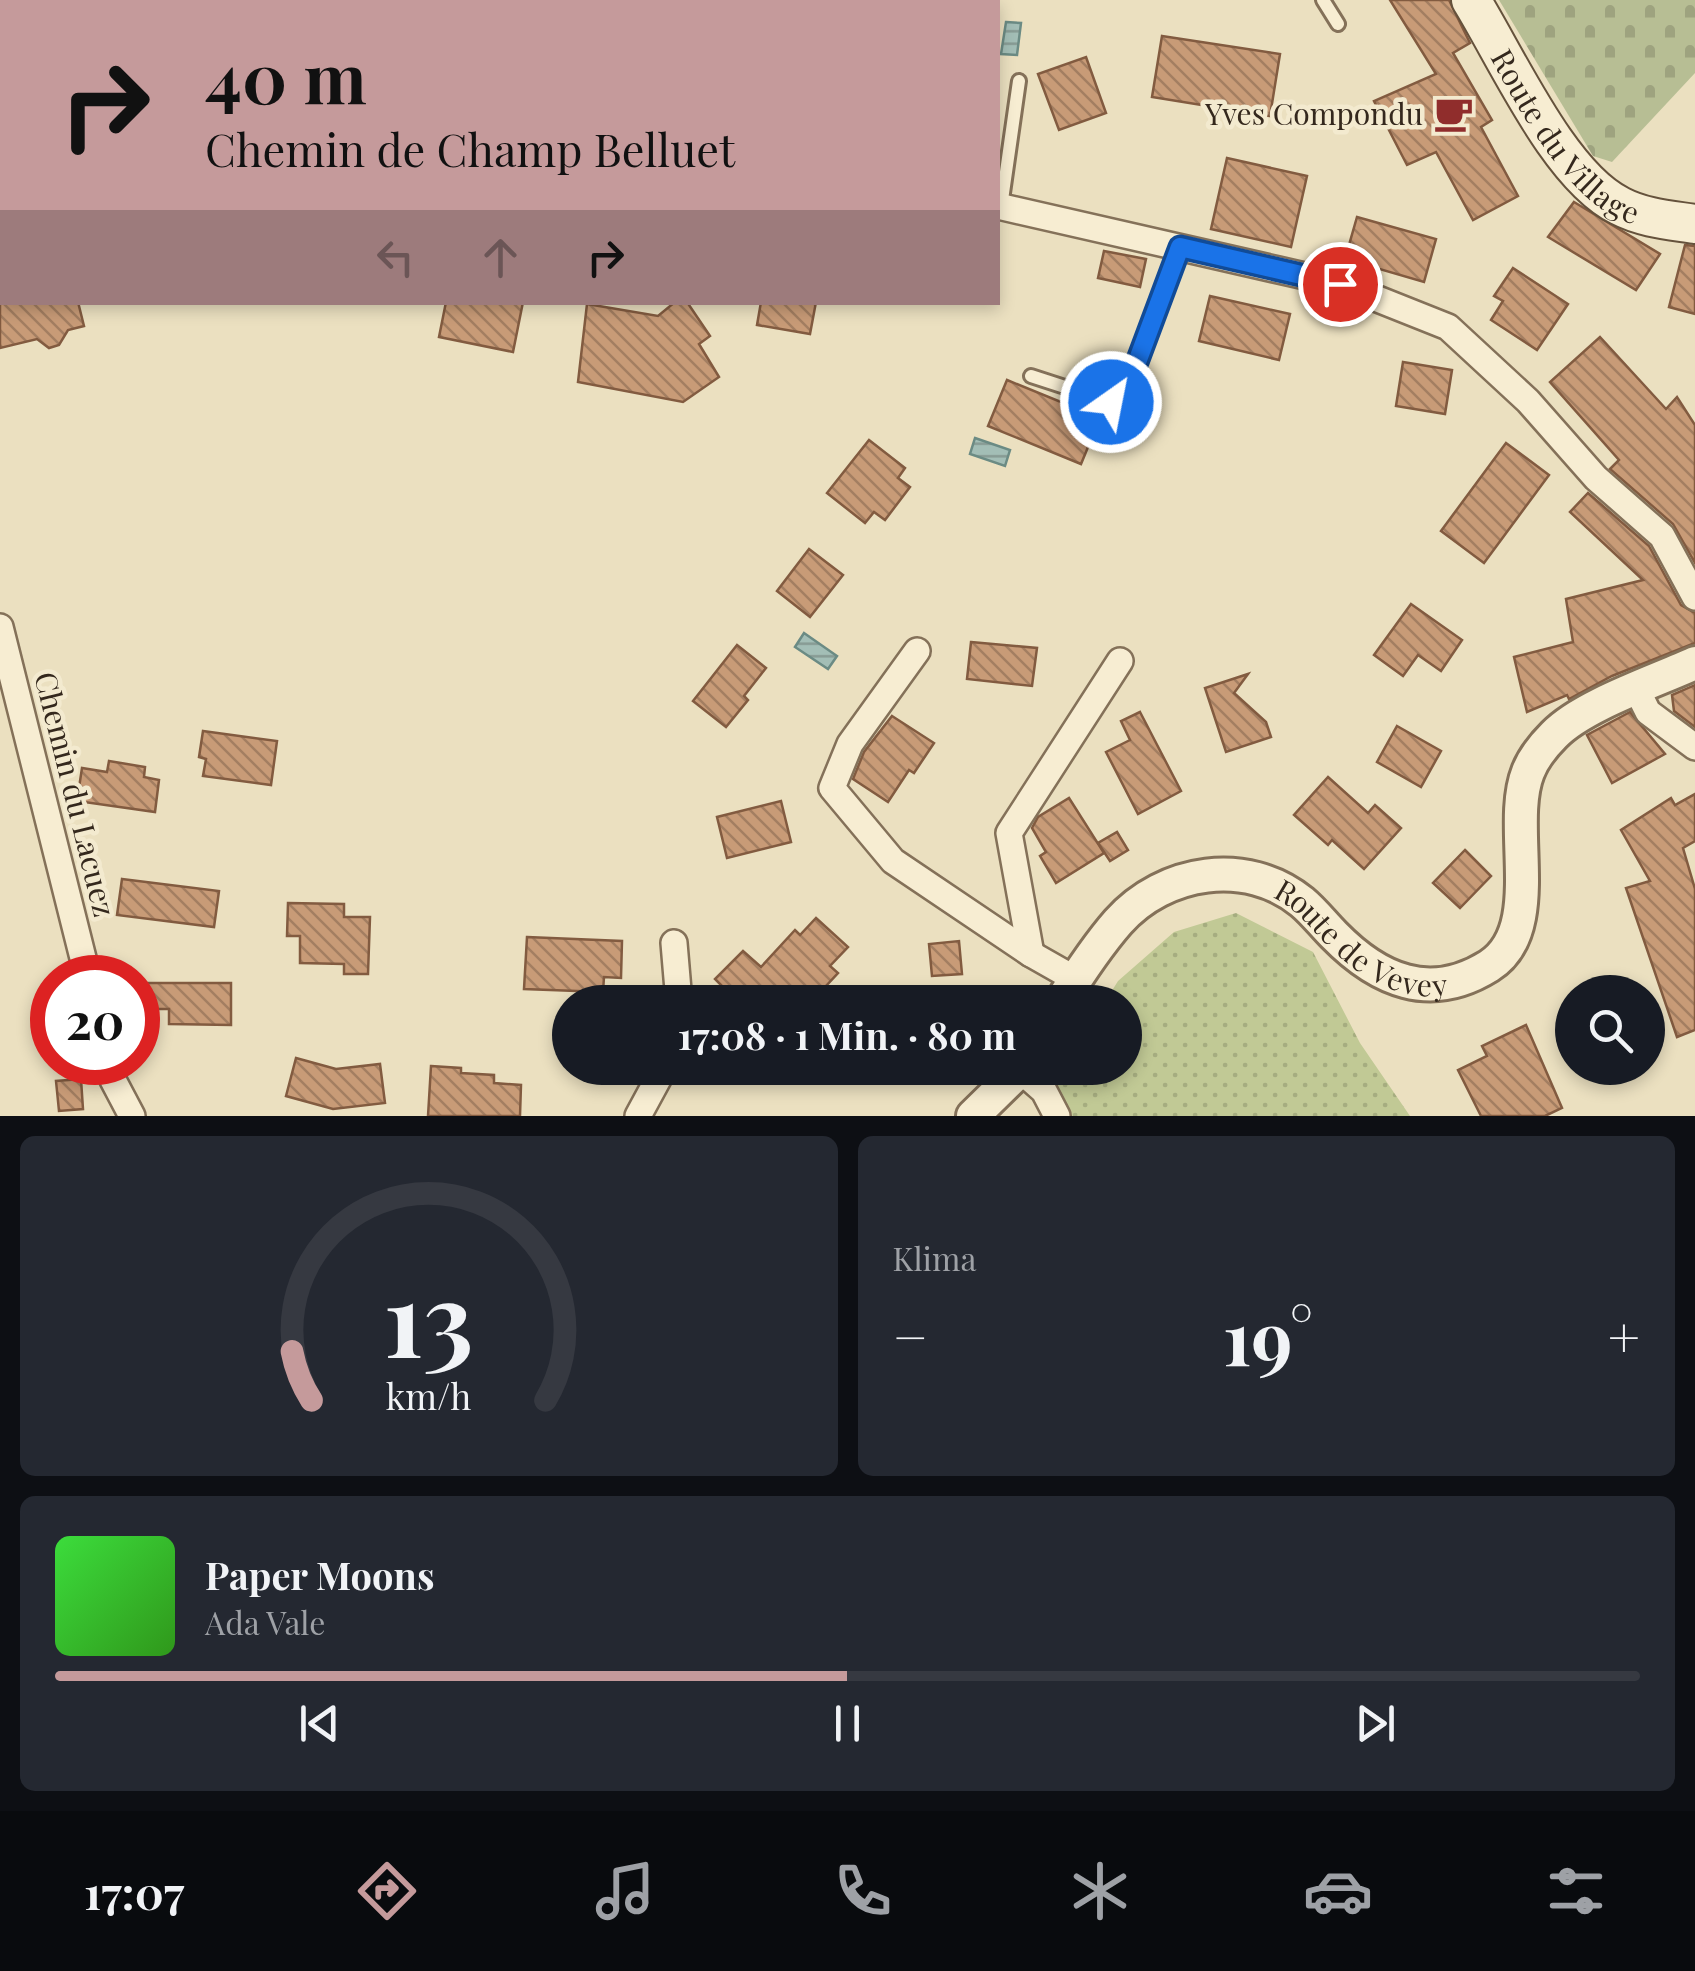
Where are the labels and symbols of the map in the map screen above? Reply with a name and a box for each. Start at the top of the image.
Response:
street label: Route du Village [1483,42,1645,232]
cafe icon: Yves Compondu [1432,92,1474,134]
place label: Yves Compondu [1204,93,1423,133]
pin [1298,242,1383,327]
position arrow [1059,350,1163,454]
street label: Chemin du Lacuez [26,668,126,920]
street label: Route de Vevey [1268,869,1449,1005]
speed limit sign: 20 [30,955,160,1085]

